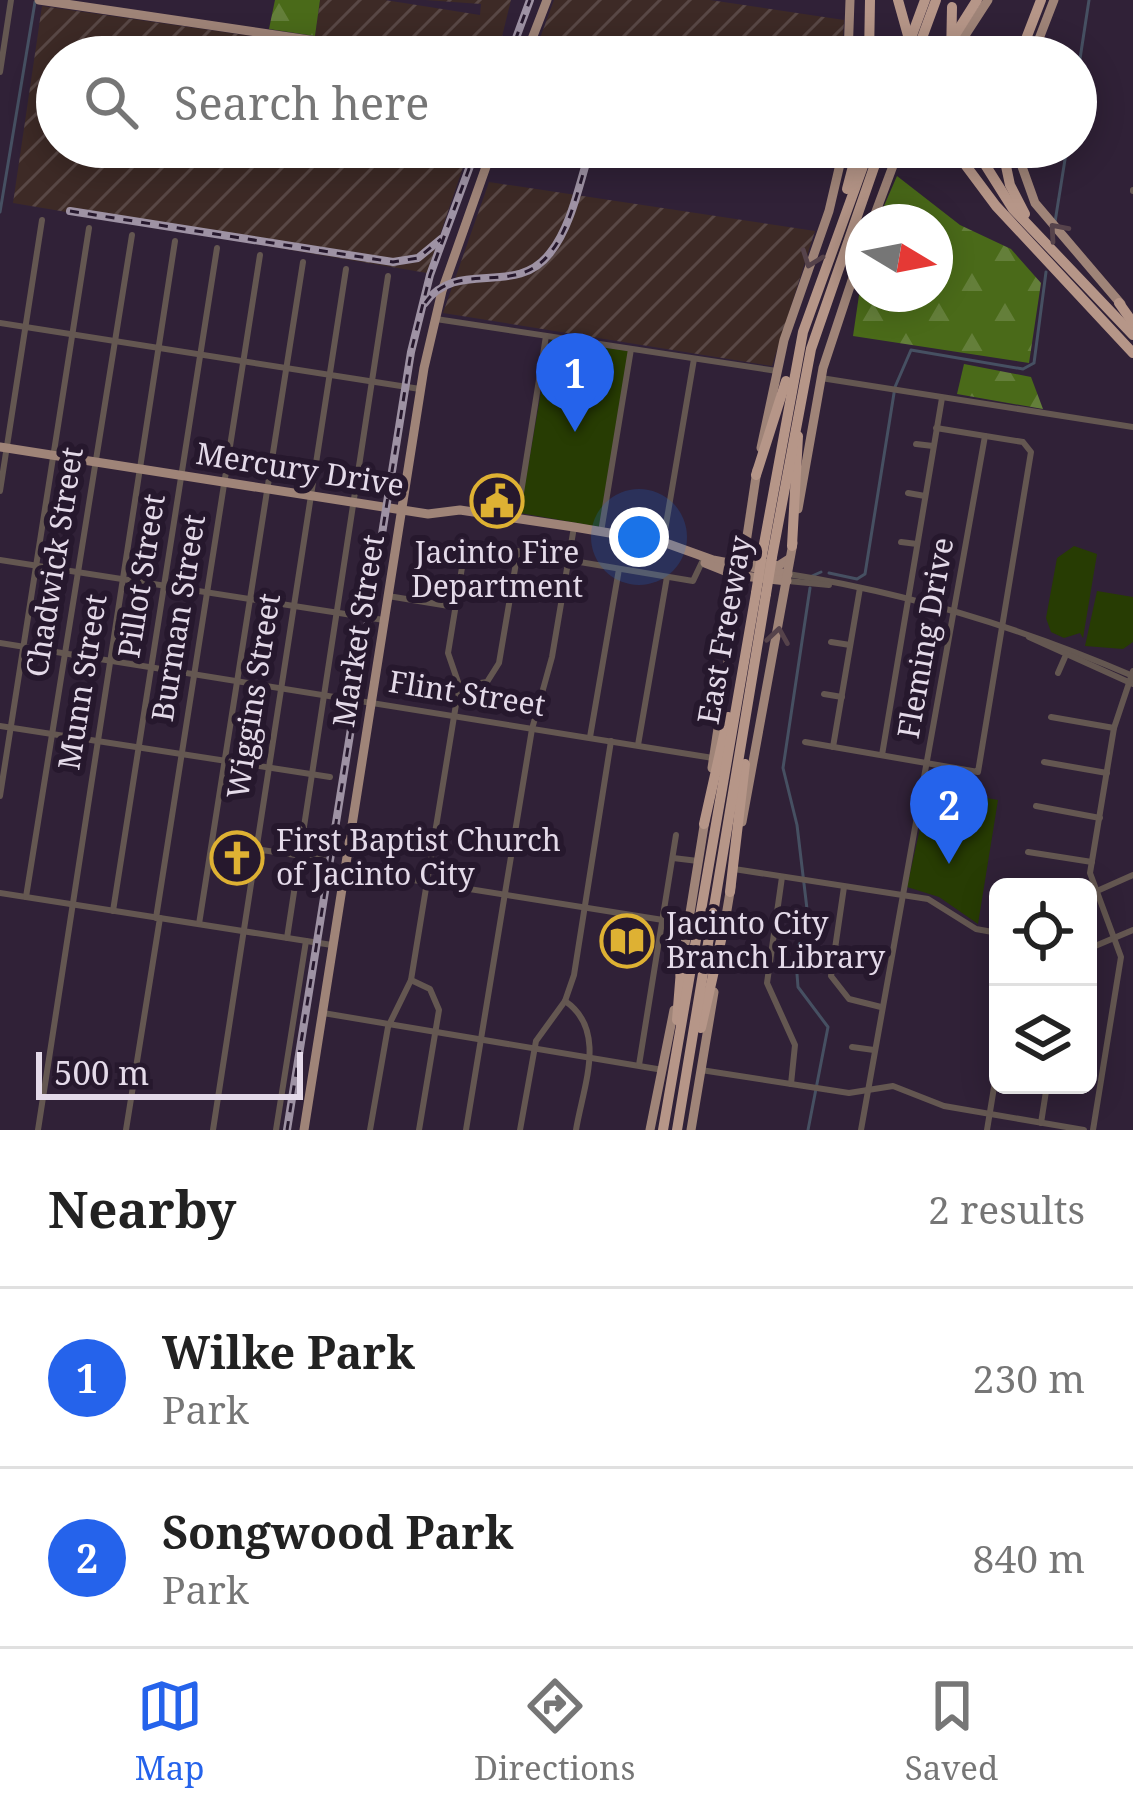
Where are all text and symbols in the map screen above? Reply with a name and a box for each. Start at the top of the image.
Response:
search box [36,36,1097,168]
icon: search [78,69,144,135]
text: Search here [174,72,429,133]
north arrow [845,204,953,312]
one-way arrow [1049,223,1071,245]
one-way arrow [801,247,825,268]
pin: 1 [536,333,614,432]
street label: Mercury Drive [193,432,407,505]
street label: Chadwick Street [15,444,92,680]
public building icon: Jacinto Fire Department [469,473,525,529]
street label: Pillot Street [107,491,174,661]
your location [609,507,669,567]
street label: Burman Street [141,511,214,724]
place label: Jacinto Fire Department [411,531,583,606]
street label: Market Street [322,532,393,730]
street label: East Freeway [687,532,760,727]
street label: Fleming Drive [887,534,962,741]
street label: Wiggins Street [216,590,289,801]
street label: Munn Street [47,591,116,773]
one-way arrow [764,626,789,646]
street label: Flint Street [386,660,548,725]
pin: 2 [910,765,988,864]
place label: First Baptist Church of Jacinto City [276,819,561,894]
church icon: First Baptist Church of Jacinto City [209,830,265,886]
map controls [989,878,1097,1094]
button: locate [989,878,1097,986]
place label: Jacinto City Branch Library [665,902,885,977]
library icon: Jacinto City Branch Library [599,913,655,969]
button: layers [989,986,1097,1094]
scale bar [36,1046,303,1099]
text: 500 m [54,1050,149,1095]
text: Nearby [48,1173,236,1243]
text: 2 results [928,1182,1085,1235]
text: Wilke Park [162,1321,415,1382]
text: 1 [76,1351,98,1404]
text: 230 m [973,1351,1085,1404]
text: Park [162,1382,249,1435]
text: Songwood Park [162,1501,514,1562]
text: 2 [76,1531,98,1584]
text: 840 m [973,1531,1085,1584]
text: Park [162,1562,249,1615]
tab: Map [135,1673,205,1790]
tab: Directions [474,1673,635,1790]
tab: Saved [905,1673,998,1790]

